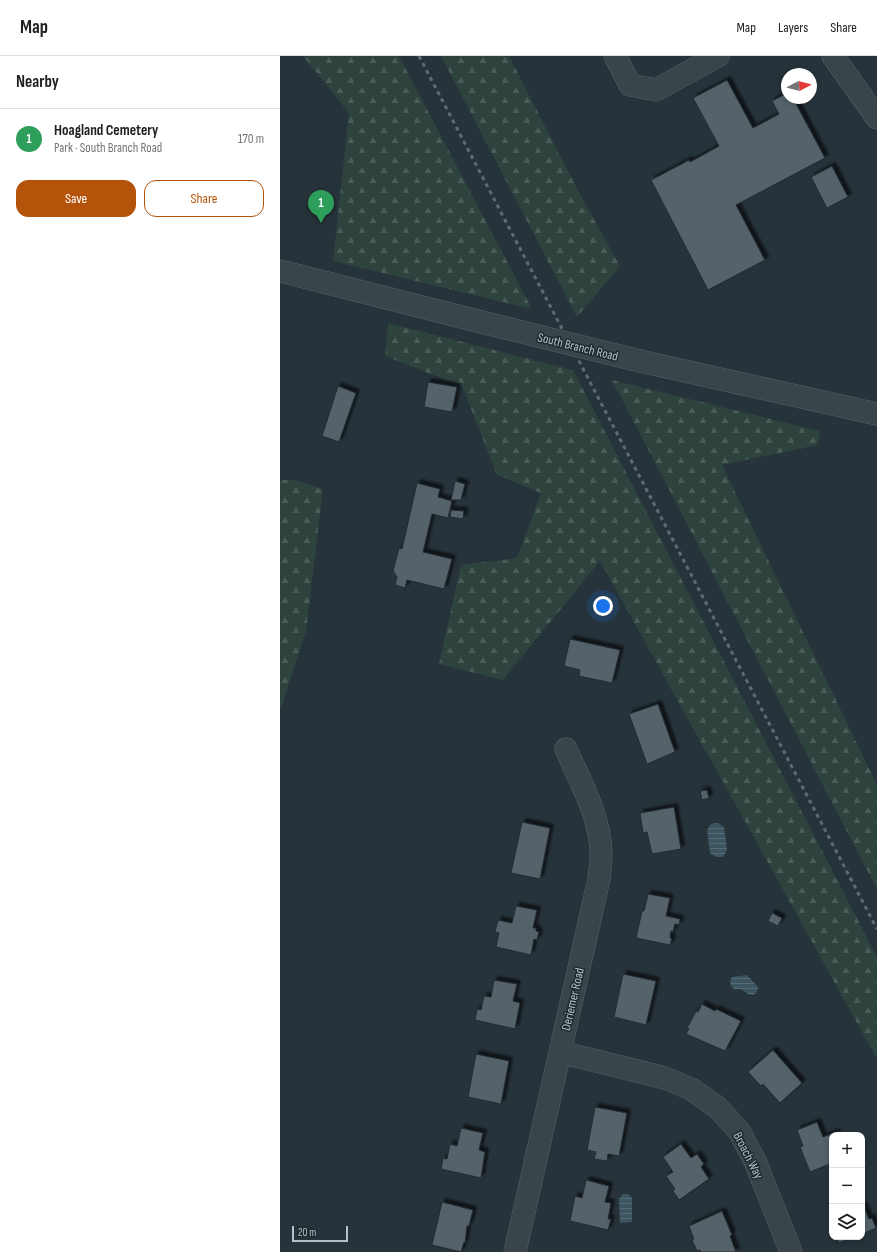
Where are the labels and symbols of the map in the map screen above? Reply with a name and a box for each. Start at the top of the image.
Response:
north arrow [781,68,817,104]
pin: 1 [308,190,334,223]
street label: South Branch Road [536,329,620,365]
your location [593,596,613,616]
street label: Deriemer Road [558,966,588,1032]
street label: Broach Way [729,1129,767,1182]
scale bar [292,1224,348,1243]

